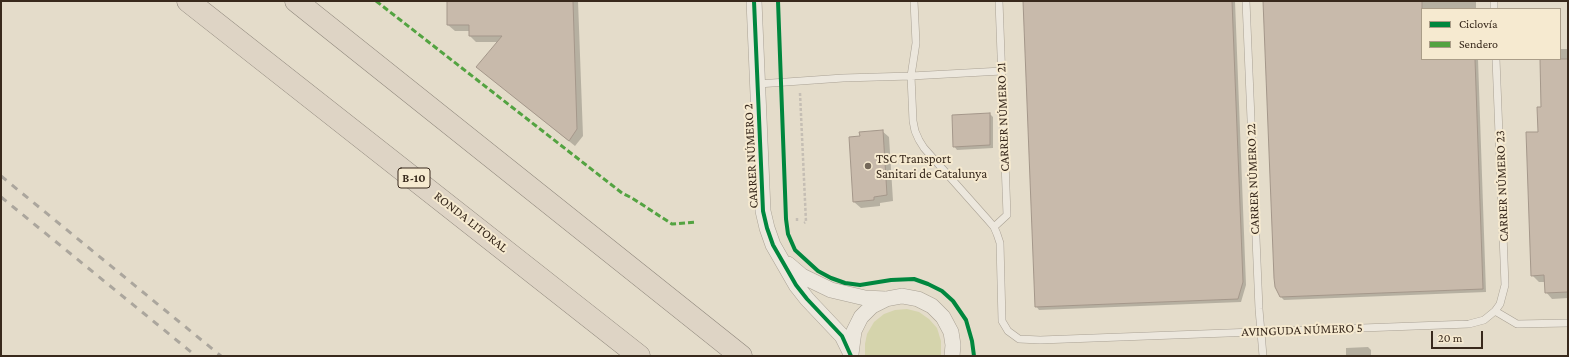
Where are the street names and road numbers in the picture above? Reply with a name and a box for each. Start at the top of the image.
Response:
street label: CARRER NÚMERO 21 [993,62,1013,172]
street label: CARRER NÚMERO 2 [740,103,762,209]
street label: CARRER NÚMERO 22 [1243,123,1263,235]
street label: CARRER NÚMERO 23 [1492,130,1512,242]
road number: B-10 [398,168,430,188]
street label: RONDA LITORAL [431,188,511,256]
street label: AVINGUDA NÚMERO 5 [1241,320,1363,340]

